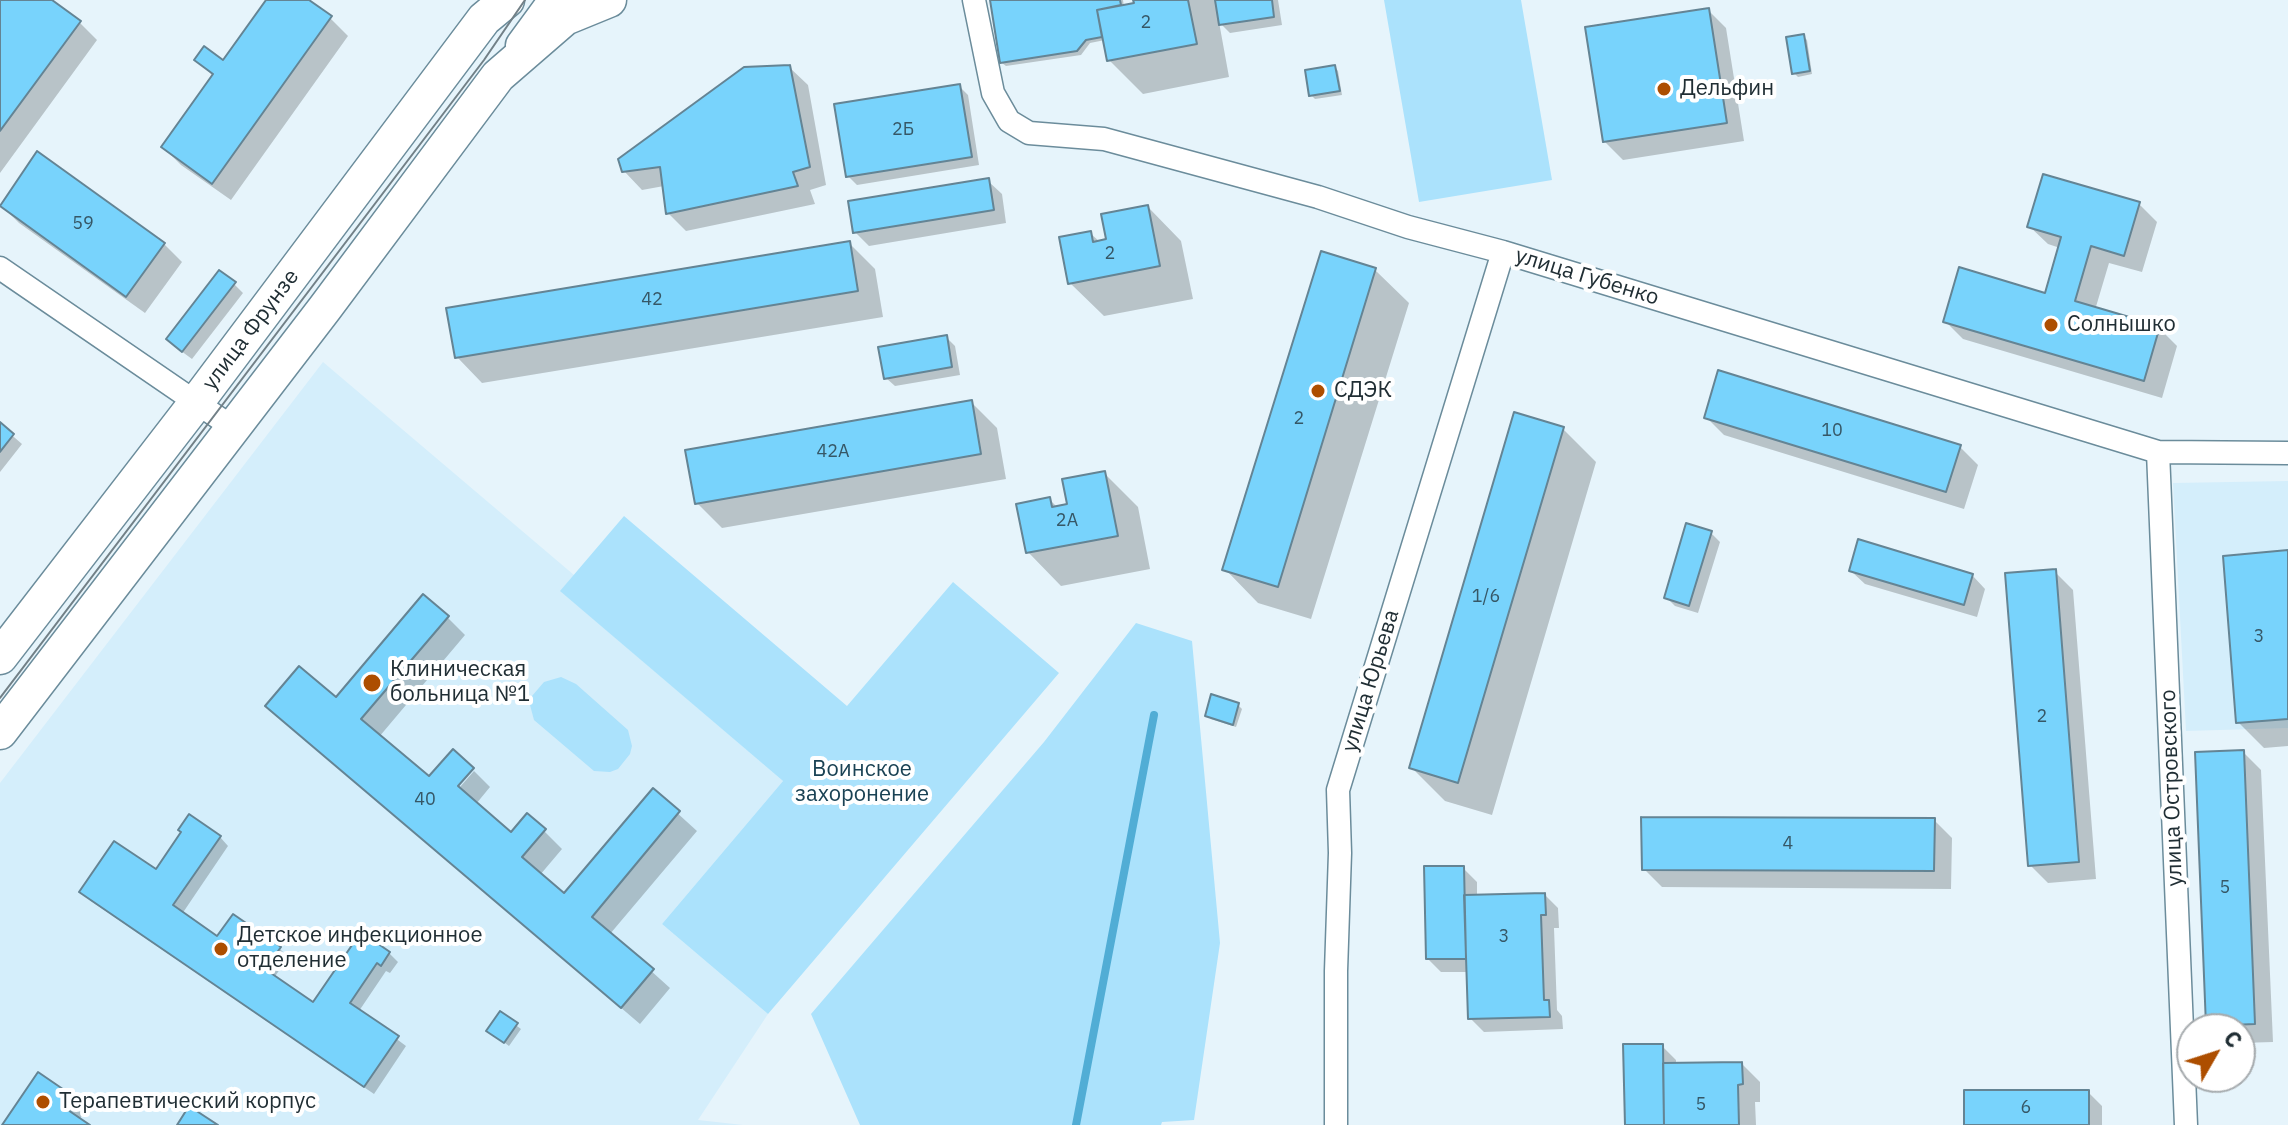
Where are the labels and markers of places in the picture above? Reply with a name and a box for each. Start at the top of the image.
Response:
place label: Дельфин [1680,76,1774,102]
marker: Дельфин [1655,80,1673,98]
place label: Солнышко [2067,312,2176,338]
marker: Солнышко [2042,316,2060,334]
place label: СДЭК [1334,378,1392,404]
marker: СДЭК [1309,382,1327,400]
place label: Клиническая больница №1 [390,657,530,708]
marker: Клиническая больница №1 [361,672,383,694]
place label: Детское инфекционное отделение [237,923,482,974]
marker: Детское инфекционное отделение [212,940,230,958]
place label: Терапевтический корпус [59,1089,316,1115]
marker: Терапевтический корпус [34,1093,52,1111]

